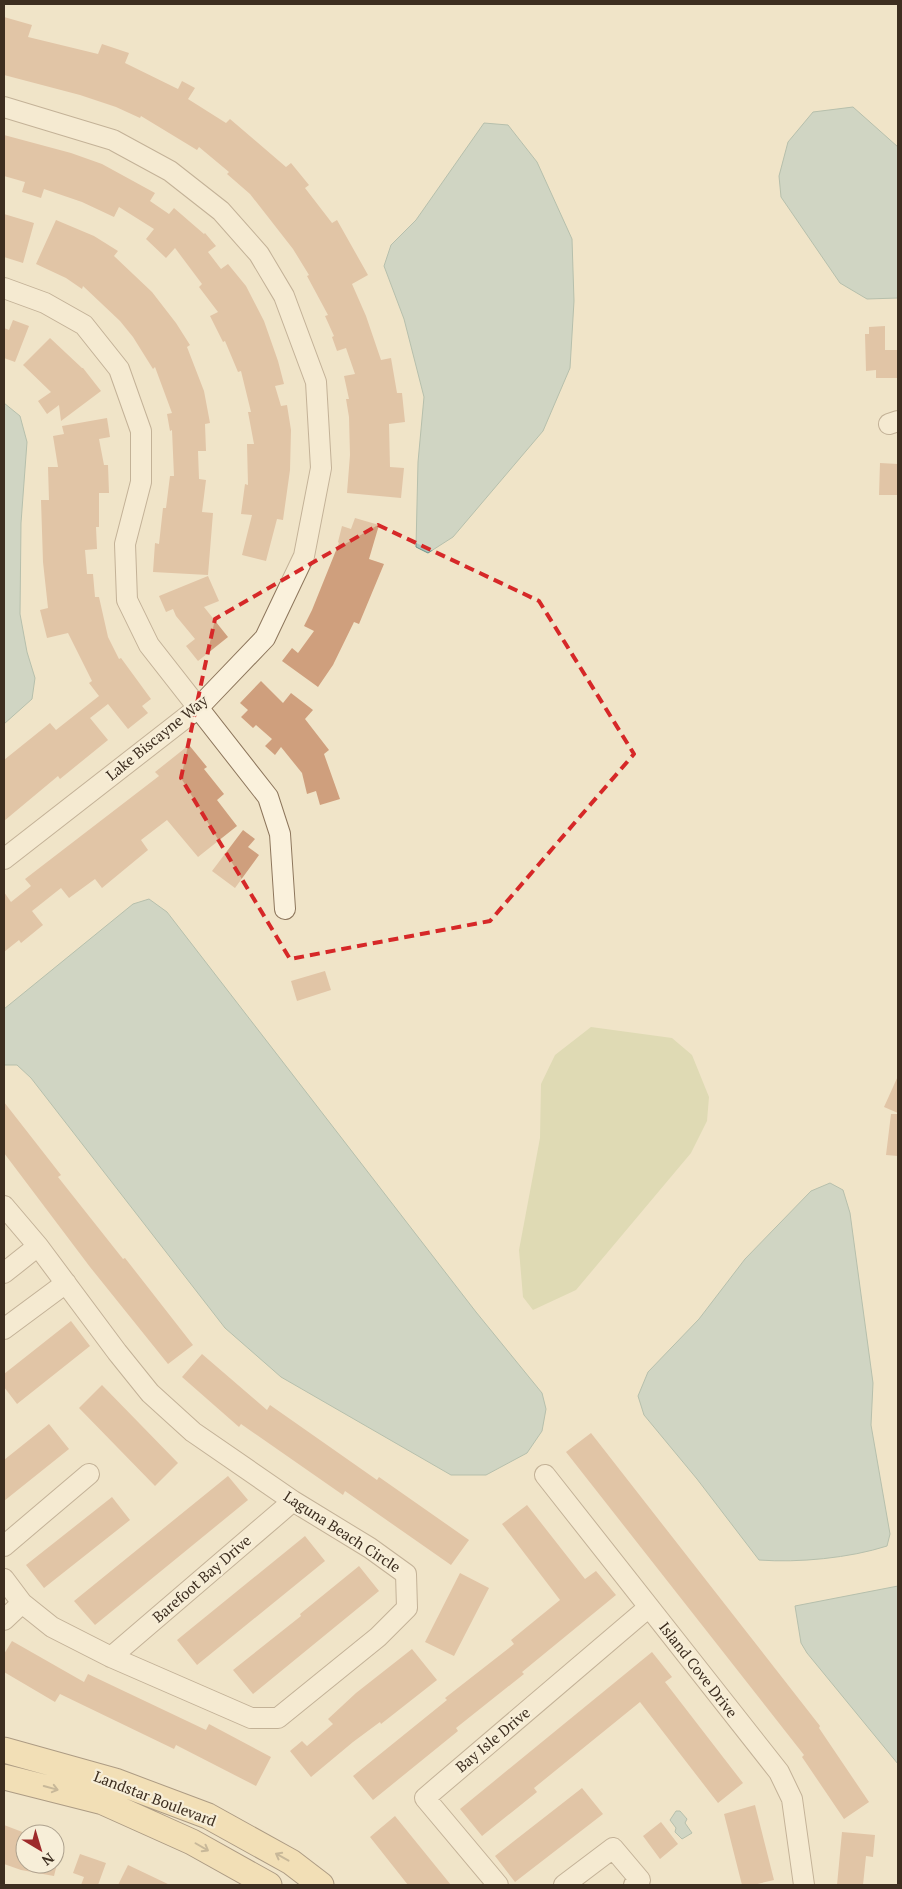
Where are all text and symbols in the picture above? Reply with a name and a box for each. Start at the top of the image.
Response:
street label: Lake Biscayne Way [101,690,212,784]
street label: Laguna Beach Circle [280,1486,405,1576]
street label: Barefoot Bay Drive [148,1530,255,1627]
street label: Island Cove Drive [655,1617,742,1721]
street label: Bay Isle Drive [451,1702,534,1776]
street label: Landstar Boulevard [91,1766,219,1831]
one-way arrow [43,1784,59,1794]
north arrow [15,1824,65,1874]
one-way arrow [194,1843,209,1852]
text: N [38,1849,58,1871]
one-way arrow [275,1851,289,1861]

